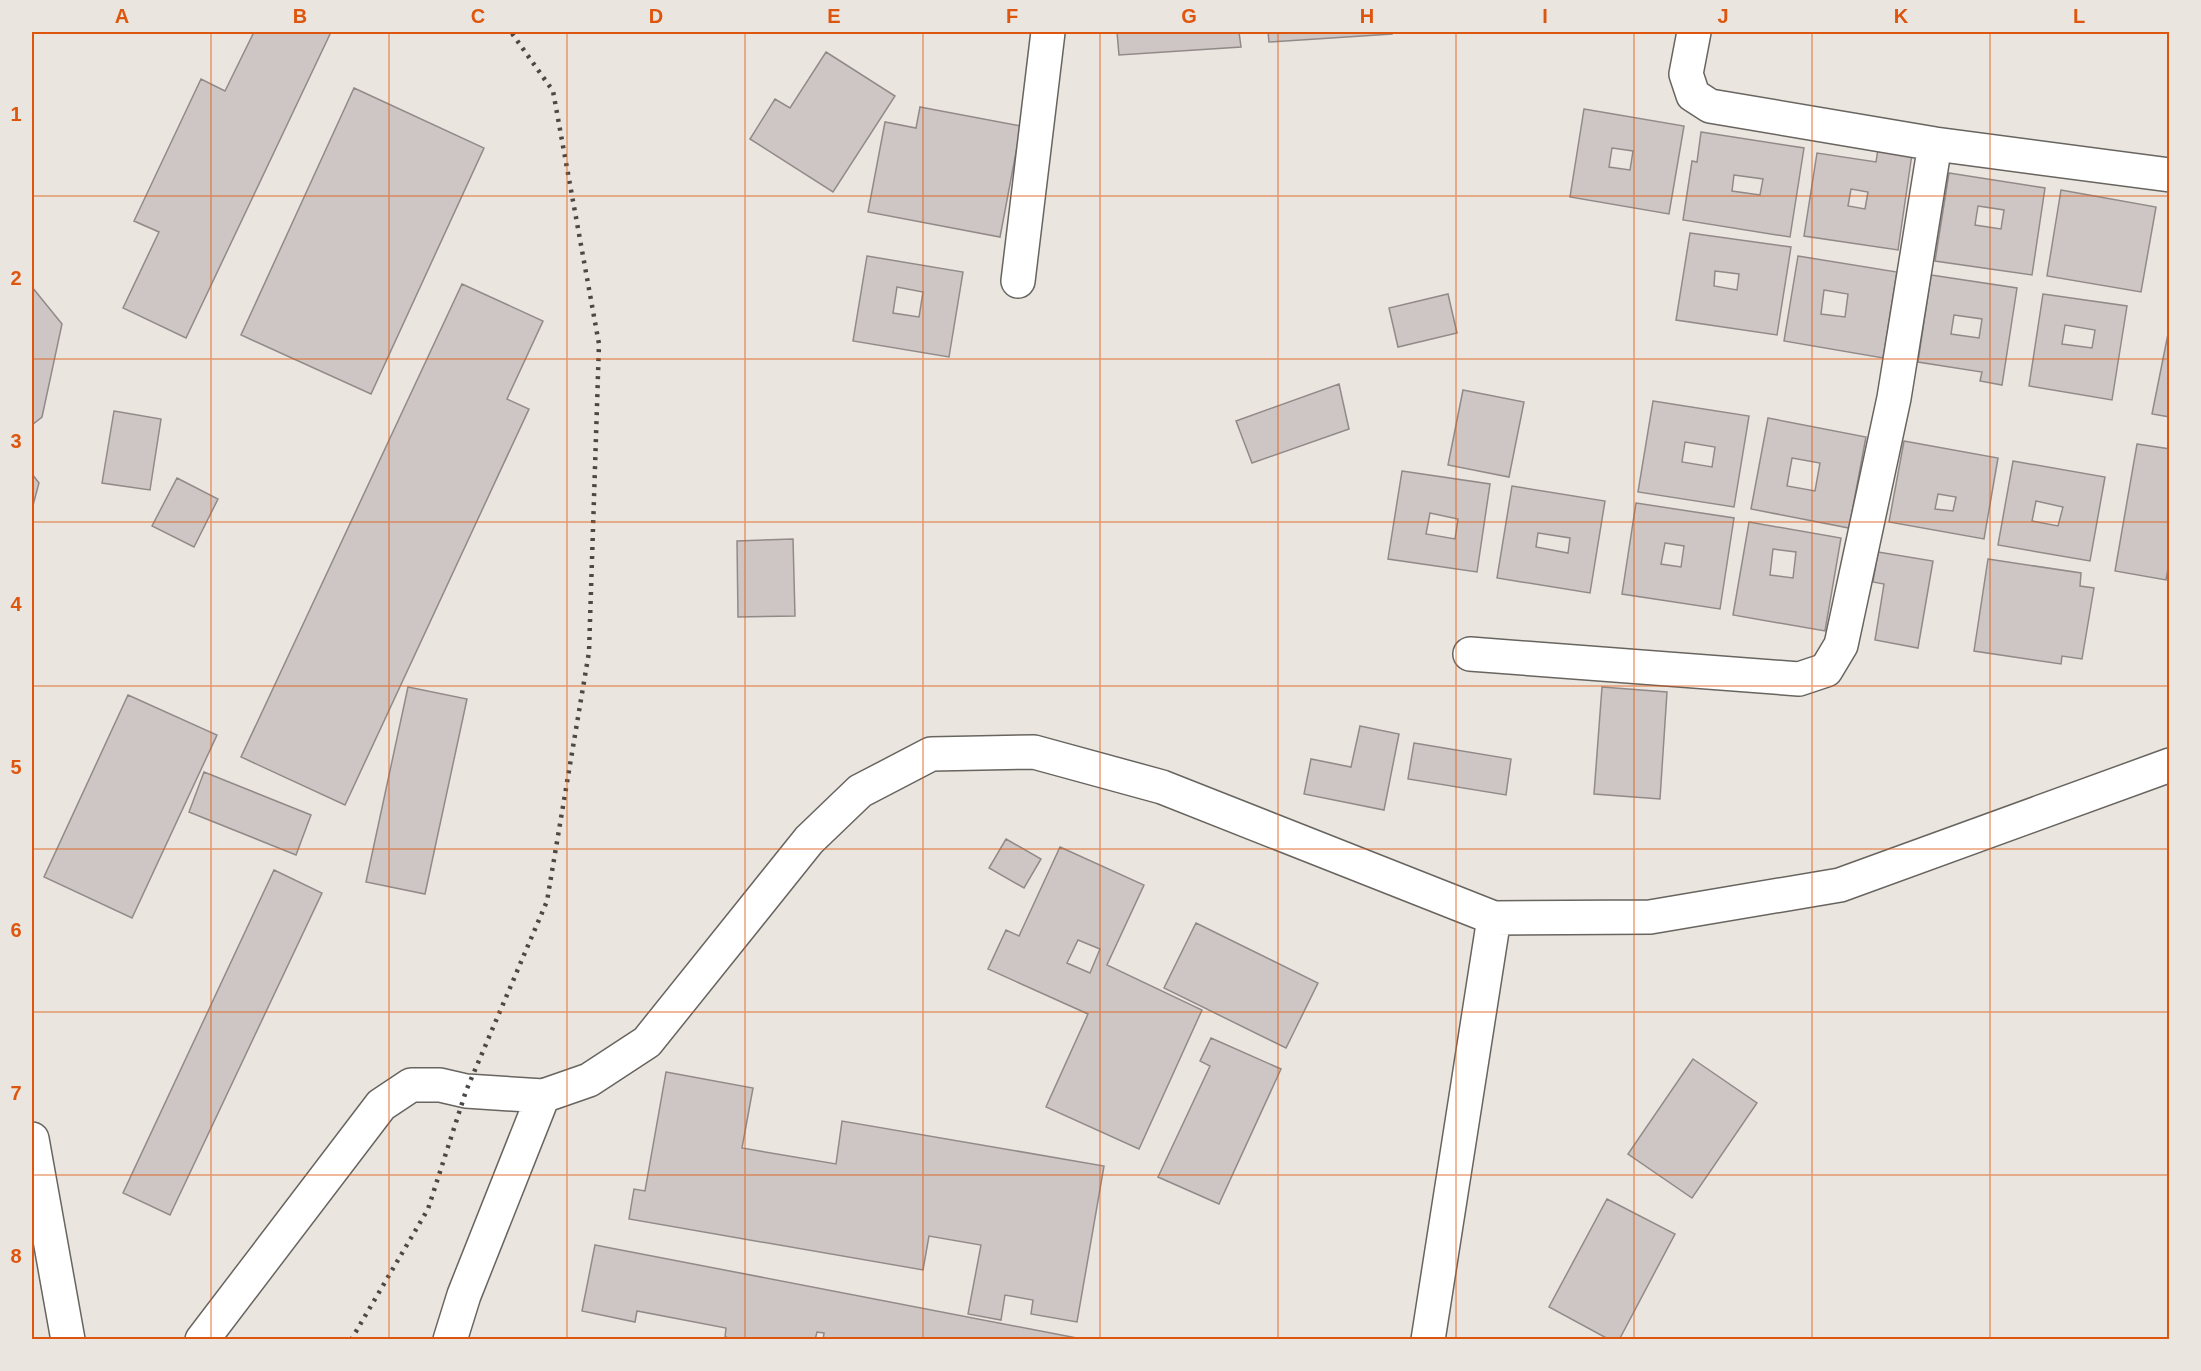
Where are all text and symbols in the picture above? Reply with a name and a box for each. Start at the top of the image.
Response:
text: A [115,5,129,27]
text: B [293,5,307,27]
text: C [471,5,485,27]
text: D [649,5,663,27]
text: E [827,5,841,27]
text: F [1006,5,1018,27]
text: G [1181,5,1197,27]
text: H [1360,5,1374,27]
text: I [1542,5,1548,27]
text: J [1717,5,1729,27]
text: K [1894,5,1909,27]
text: L [2073,5,2085,27]
text: 1 [10,103,22,125]
text: 2 [10,267,22,289]
text: 3 [10,430,22,452]
text: 4 [10,593,22,615]
text: 5 [10,756,22,778]
text: 6 [10,919,22,941]
text: 7 [10,1082,22,1104]
text: 8 [10,1245,22,1267]

